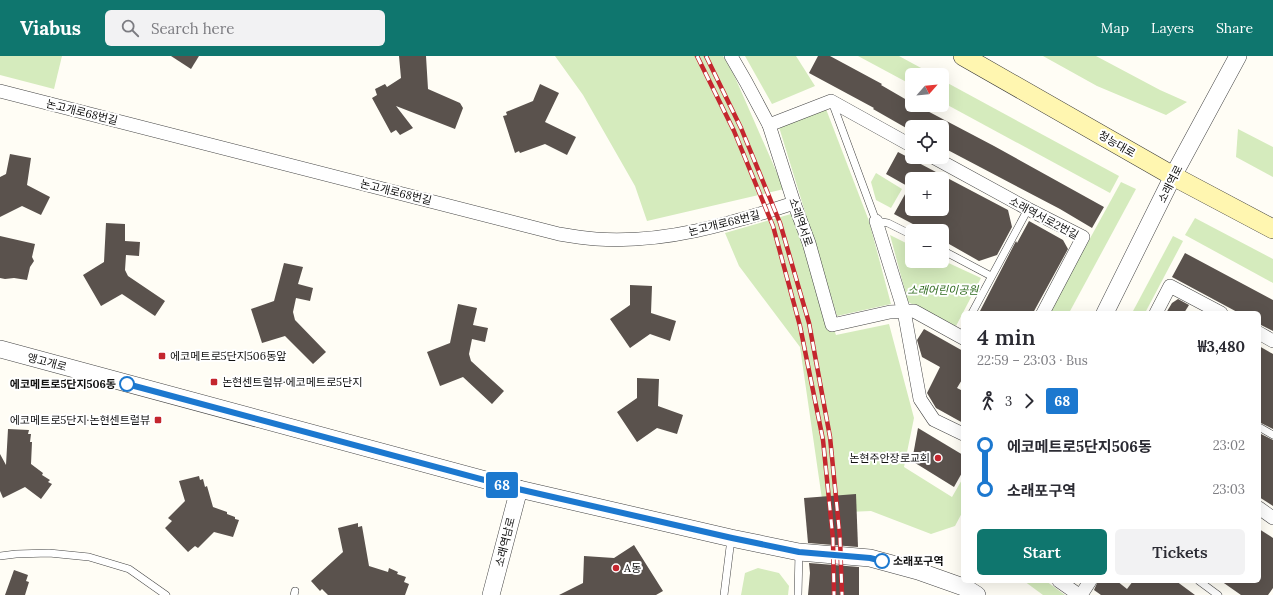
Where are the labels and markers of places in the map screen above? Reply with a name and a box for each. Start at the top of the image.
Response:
place label: 에코메트로5단지506동앞 [170,349,286,363]
marker: 에코메트로5단지506동앞 [157,351,167,361]
place label: 논현센트럴뷰·에코메트로5단지 [222,375,362,389]
marker: 에코메트로5단지506동 [119,376,135,392]
place label: 에코메트로5단지506동 [10,377,116,391]
marker: 논현센트럴뷰·에코메트로5단지 [209,377,219,387]
place label: 에코메트로5단지·논현센트럴뷰 [10,413,150,427]
marker: 에코메트로5단지·논현센트럴뷰 [153,415,163,425]
place label: 논현주안장로교회 [849,451,930,465]
marker: 논현주안장로교회 [933,453,943,463]
marker: 소래포구역 [874,553,890,569]
place label: 소래포구역 [893,554,944,568]
place label: A동 [623,561,641,575]
marker: A동 [611,563,621,573]

